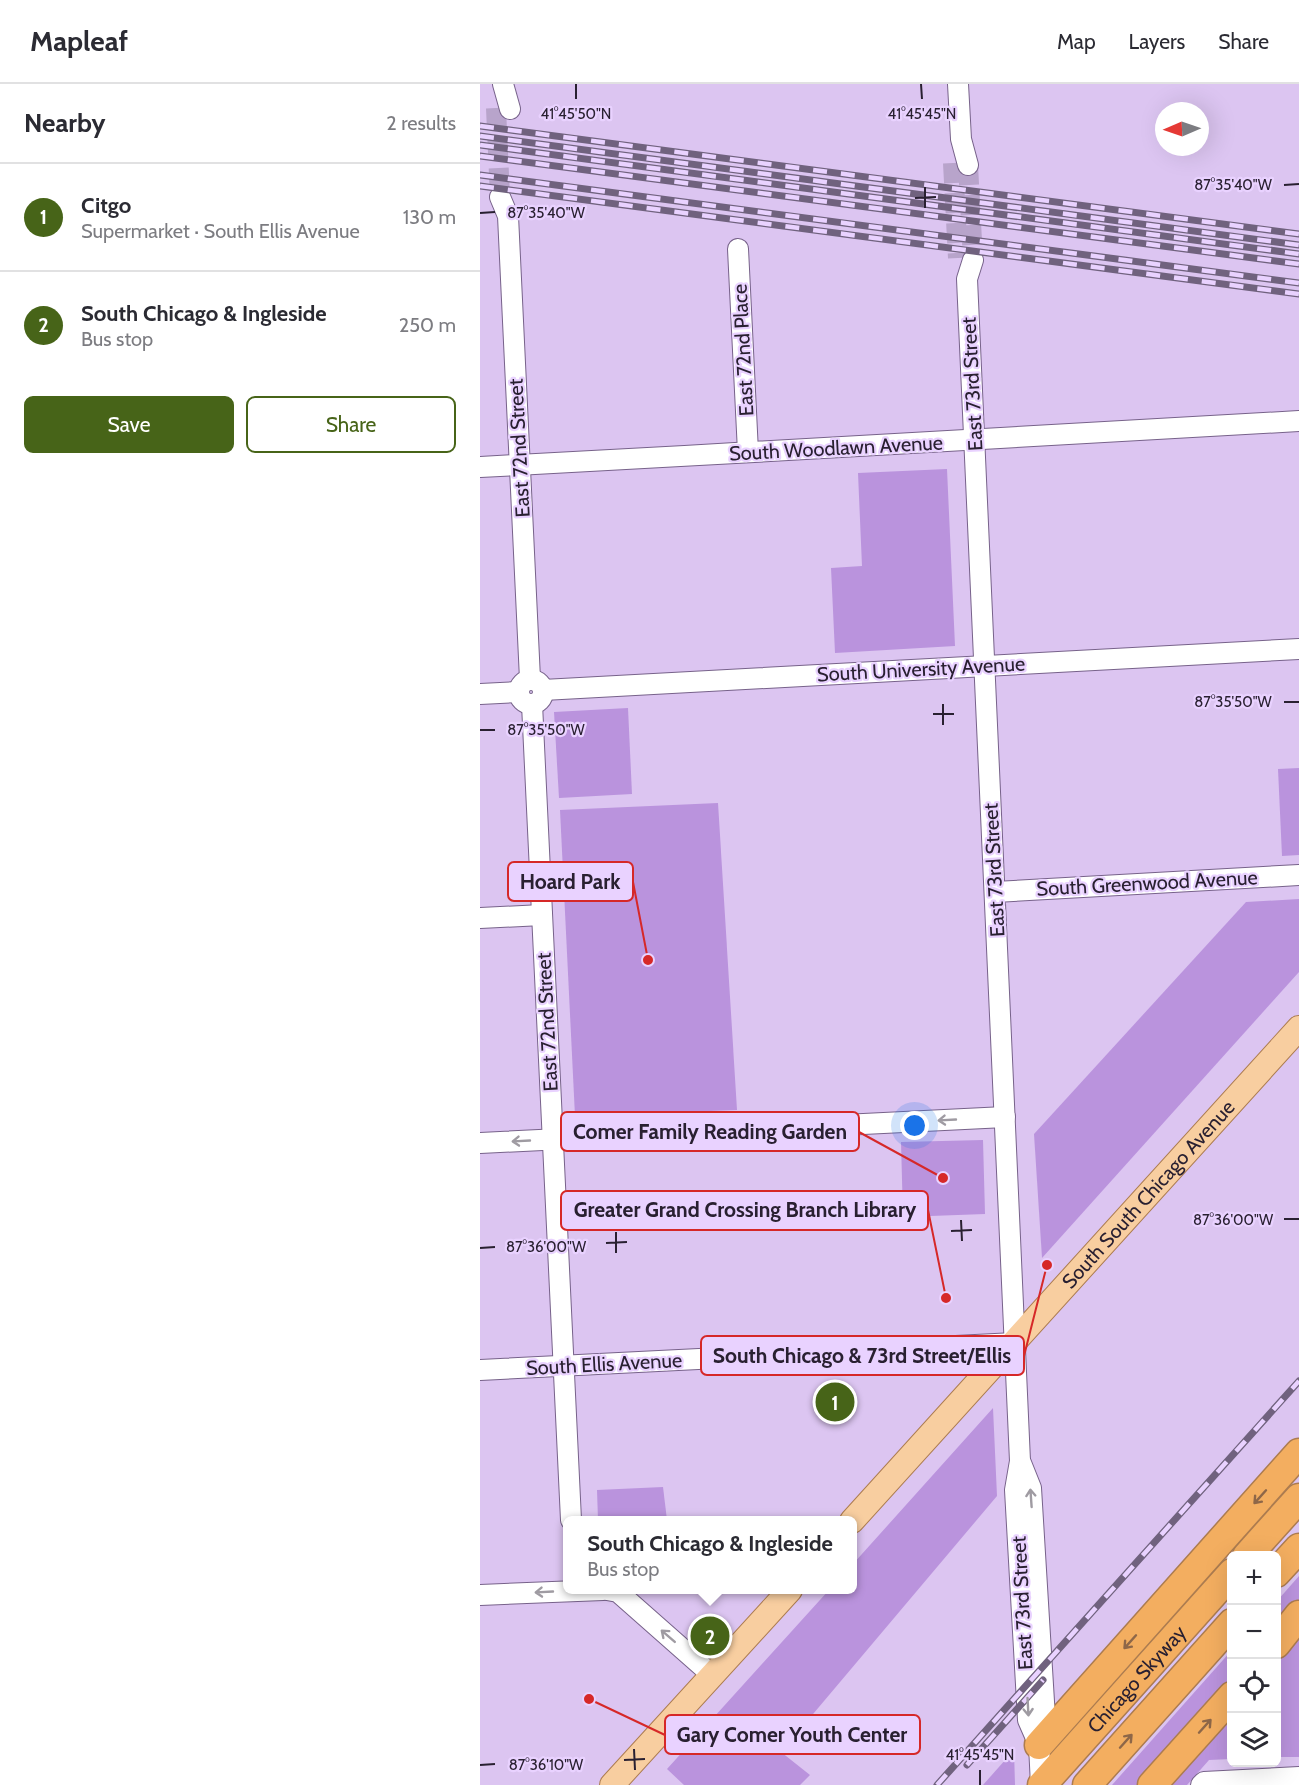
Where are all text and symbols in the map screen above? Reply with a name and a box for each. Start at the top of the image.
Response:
text: Mapleaf [30,24,128,58]
text: Map [1057,29,1096,54]
text: Layers [1129,29,1185,54]
text: Share [1218,29,1269,54]
north arrow [1155,102,1209,156]
text: 41°45'50"N [541,105,611,123]
text: 41°45'45"N [888,105,956,123]
text: Nearby [24,107,105,139]
text: 2 results [386,111,456,135]
text: 87°35'40"W [1194,176,1273,194]
text: Citgo [81,192,131,219]
text: 87°35'40"W [507,204,586,222]
text: 1 [40,205,47,229]
text: 130 m [403,205,456,229]
text: Supermarket · South Ellis Avenue [81,219,360,243]
street label: East 72nd Place [728,283,758,417]
text: South Chicago & Ingleside [81,300,327,327]
text: 2 [38,313,49,337]
text: 250 m [399,313,456,337]
street label: East 73rd Street [956,316,987,452]
text: Bus stop [81,327,153,351]
street label: East 72nd Street [503,378,535,518]
button: Save [24,396,234,453]
button: Share [246,396,456,453]
street label: South Woodlawn Avenue [728,430,944,466]
street label: South University Avenue [816,652,1026,686]
text: 87°35'50"W [1194,693,1273,711]
text: 87°35'50"W [507,721,586,739]
street label: East 73rd Street [978,802,1009,938]
callout: Hoard Park [508,862,633,901]
street label: South Greenwood Avenue [1036,865,1258,901]
text: Hoard Park [520,869,621,894]
street label: East 72nd Street [531,952,563,1092]
street label: South South Chicago Avenue [1057,1095,1240,1293]
your location [900,1111,929,1140]
callout: Comer Family Reading Garden [561,1112,859,1151]
one-way arrow [937,1114,957,1125]
text: Comer Family Reading Garden [573,1119,847,1144]
one-way arrow [512,1136,532,1147]
callout: Greater Grand Crossing Branch Library [561,1191,928,1230]
text: Greater Grand Crossing Branch Library [574,1197,917,1222]
text: 87°36'00"W [1193,1211,1274,1229]
text: 87°36'00"W [506,1238,587,1256]
callout: South Chicago & 73rd Street/Ellis [701,1336,1024,1375]
text: South Chicago & 73rd Street/Ellis [713,1343,1011,1368]
street label: South Ellis Avenue [525,1348,683,1380]
pin: 1 [816,1380,854,1424]
one-way arrow [1026,1489,1037,1509]
one-way arrow [1253,1489,1267,1504]
popup [563,1516,857,1594]
text: South Chicago & Ingleside [587,1530,833,1557]
street label: East 73rd Street [1006,1535,1037,1671]
map controls [1227,1551,1281,1767]
button: + [1227,1551,1281,1605]
text: Bus stop [587,1557,659,1581]
one-way arrow [535,1587,555,1598]
button: − [1227,1605,1281,1659]
pin: 2 [690,1614,730,1658]
street label: Chicago Skyway [1082,1621,1191,1738]
one-way arrow [661,1629,676,1643]
one-way arrow [1123,1635,1137,1650]
button: locate [1227,1659,1281,1713]
one-way arrow [1022,1697,1033,1717]
button: layers [1227,1713,1281,1767]
callout: Gary Comer Youth Center [665,1715,920,1754]
one-way arrow [1198,1718,1212,1733]
text: Gary Comer Youth Center [677,1722,907,1747]
one-way arrow [1119,1734,1133,1749]
text: 41°45'45"N [946,1746,1014,1764]
text: 87°36'10"W [509,1756,584,1774]

